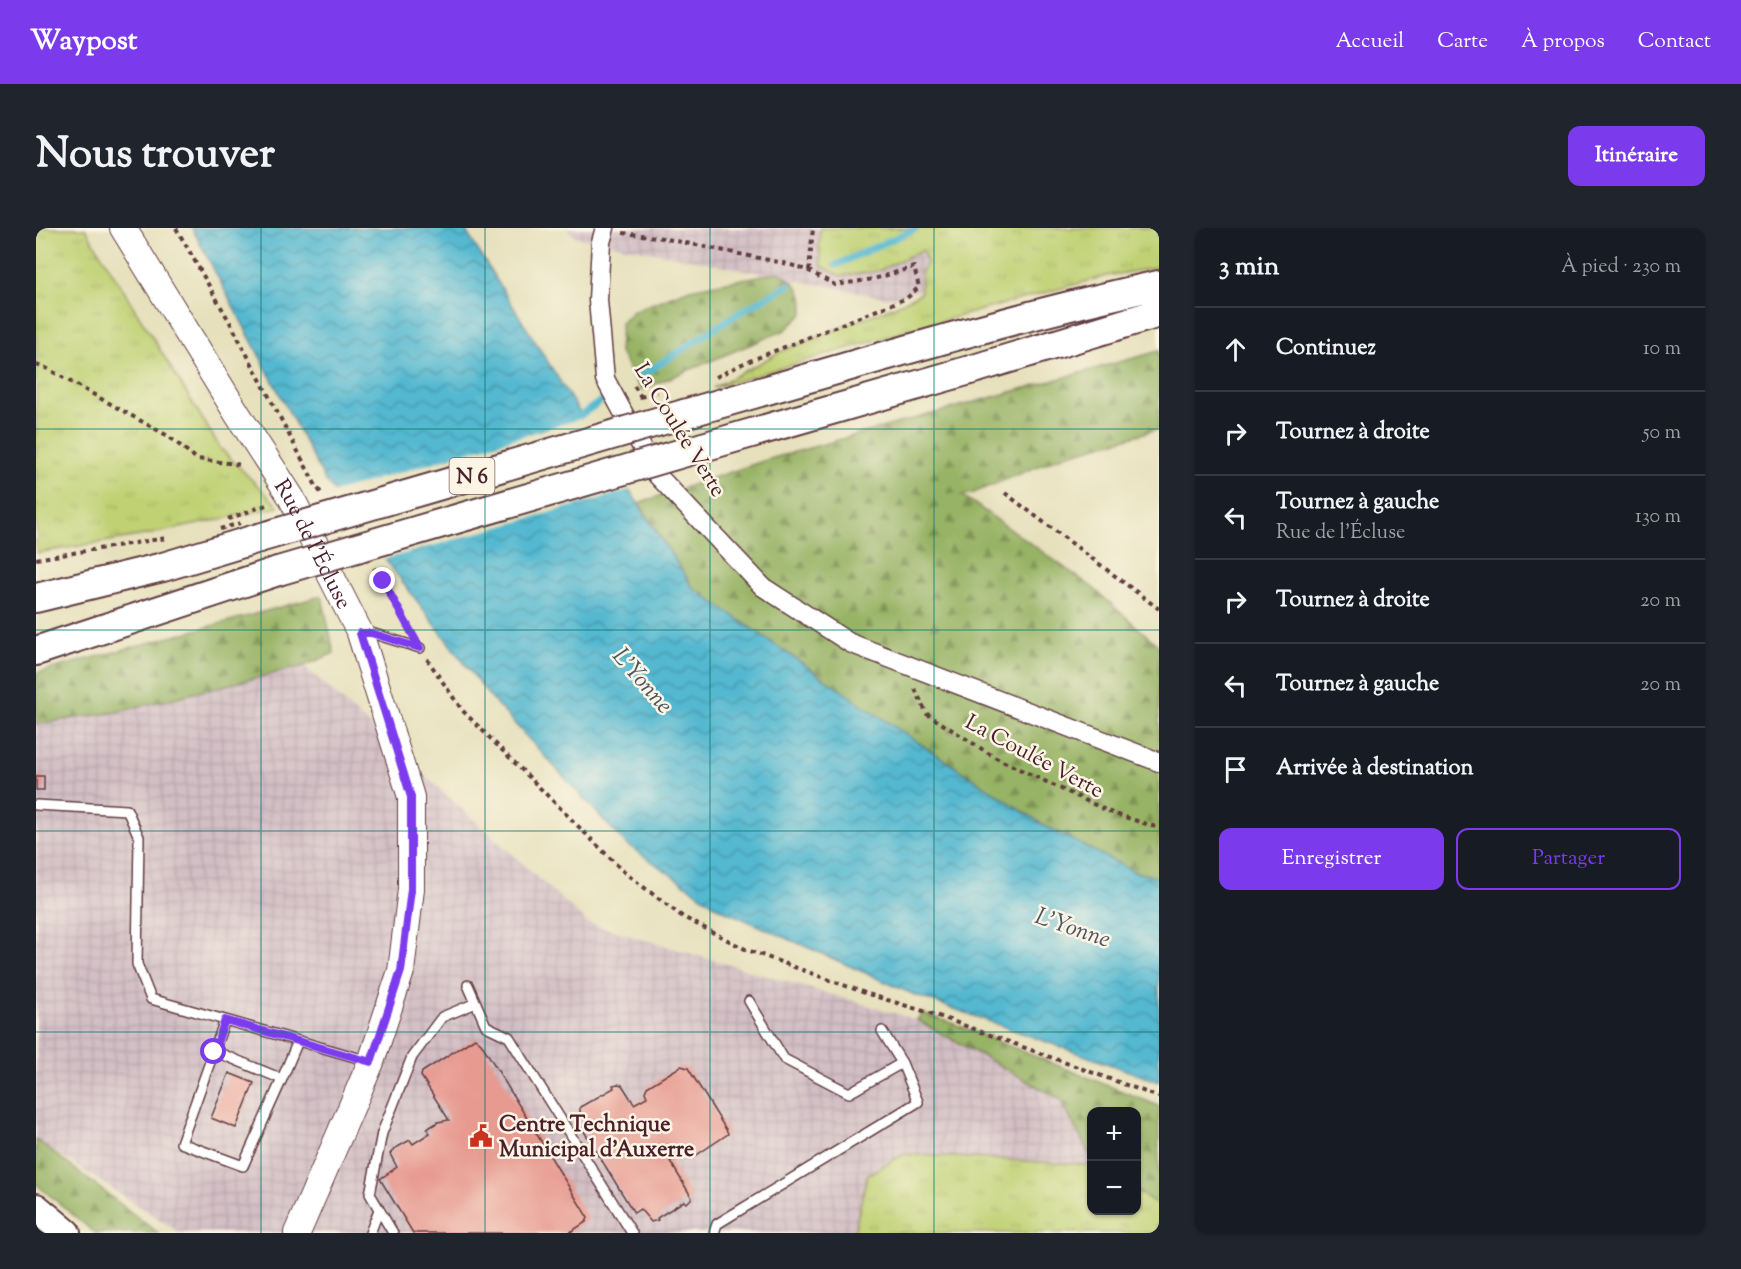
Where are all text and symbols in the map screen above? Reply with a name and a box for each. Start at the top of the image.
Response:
text: Waypost [30,22,137,62]
text: Accueil [1336,27,1404,57]
text: Carte [1437,27,1488,57]
text: À propos [1521,27,1605,57]
text: Contact [1638,27,1711,57]
text: Nous trouver [36,126,275,186]
button: Itinéraire [1568,126,1705,186]
text: 3 min [1219,249,1279,286]
text: À pied · 230 m [1561,253,1681,282]
icon: ahead [1219,333,1252,366]
text: Continuez [1276,333,1376,365]
text: 10 m [1643,335,1681,364]
street label: La Coulée Verte [624,357,733,504]
icon: right [1219,417,1252,450]
text: Tournez à droite [1276,417,1430,449]
text: 50 m [1643,419,1681,448]
road number: N 6 [450,458,494,494]
street label: Rue de l'Écluse [265,474,358,615]
text: Tournez à gauche [1276,487,1439,519]
icon: left [1219,501,1252,534]
text: 130 m [1635,503,1681,532]
text: Rue de l'Écluse [1276,519,1405,548]
route end [369,567,395,593]
icon: right [1219,585,1252,618]
text: Tournez à droite [1276,585,1430,617]
text: 20 m [1640,587,1681,616]
water label: L'Yonne [603,641,680,722]
icon: left [1219,669,1252,702]
text: Tournez à gauche [1276,669,1439,701]
text: 20 m [1640,671,1681,700]
street label: La Coulée Verte [959,708,1109,808]
icon: arrive [1219,753,1252,786]
text: Arrivée à destination [1276,753,1473,785]
button: Enregistrer [1219,828,1444,890]
button: Partager [1456,828,1681,890]
water label: L'Yonne [1030,900,1115,958]
route start [200,1038,226,1064]
map controls [1087,1107,1141,1215]
button: + [1087,1107,1141,1161]
place label: Centre Technique Municipal d’Auxerre [499,1110,694,1167]
public building icon: Centre Technique Municipal d’Auxerre [468,1123,494,1149]
button: − [1087,1161,1141,1215]

